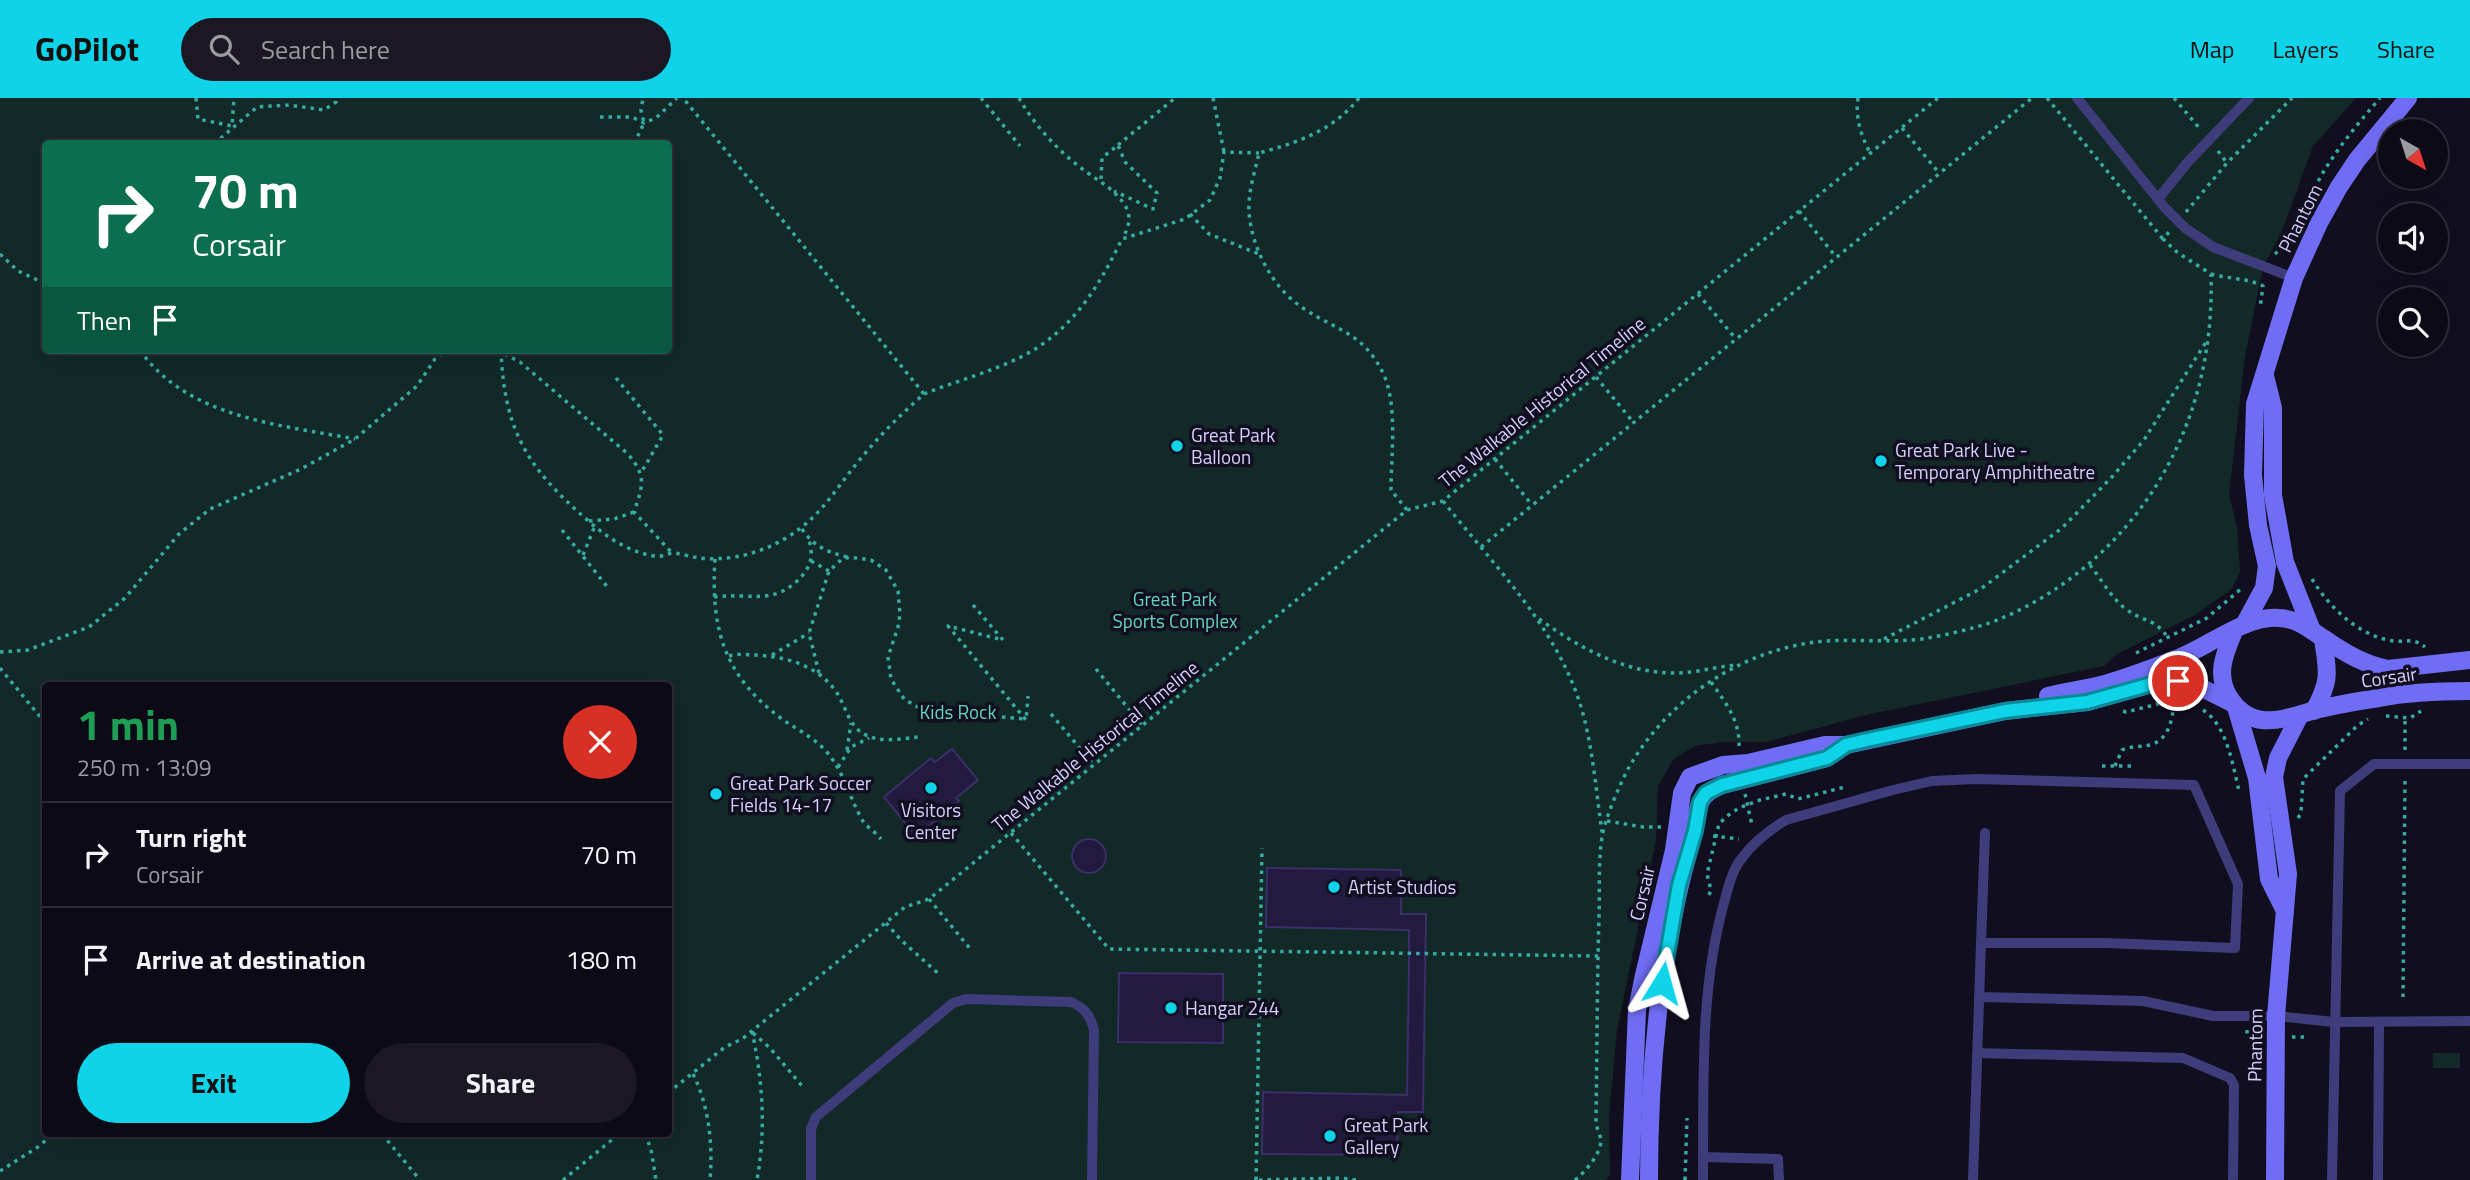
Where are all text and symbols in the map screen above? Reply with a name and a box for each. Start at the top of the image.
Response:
search box [181,18,671,81]
text: GoPilot [35,24,139,74]
icon: search [205,30,243,68]
text: Search here [261,30,390,69]
text: Map [2190,31,2235,67]
text: Layers [2273,31,2339,67]
text: Share [2377,31,2435,67]
north arrow [2378,119,2448,189]
map controls [2378,119,2448,357]
text: 70 m [192,152,299,227]
icon: right [77,168,168,259]
street label: Phantom [2270,178,2329,257]
button: sound [2378,203,2448,273]
text: Corsair [192,220,286,268]
button: search [2378,287,2448,357]
text: Then [77,301,132,340]
icon: arrive [146,301,184,339]
street label: The Walkable Historical Timeline [1432,309,1651,494]
place label: Great Park Balloon [1191,420,1275,471]
place label: Great Park Live - Temporary Amphitheatre [1895,435,2095,486]
marker: Great Park Balloon [1169,438,1185,454]
marker: Great Park Live - Temporary Amphitheatre [1873,453,1889,469]
park label: Great Park Sports Complex [1112,584,1238,635]
pin [2148,651,2208,711]
street label: The Walkable Historical Timeline [985,653,1204,838]
street label: Corsair [2359,658,2419,695]
icon: arrive [2159,662,2197,700]
text: 1 min [77,692,179,756]
park label: Kids Rock [920,697,997,726]
button: close [563,705,637,779]
text: 250 m · 13:09 [77,750,212,785]
place label: Great Park Soccer Fields 14-17 [730,768,872,819]
marker: Visitors Center [923,780,939,796]
marker: Great Park Soccer Fields 14-17 [708,786,724,802]
place label: Visitors Center [901,795,961,846]
text: Turn right [136,818,247,857]
text: 70 m [580,835,637,874]
icon: right [77,836,115,874]
text: Corsair [136,857,204,892]
street label: Corsair [1621,862,1662,923]
place label: Artist Studios [1348,872,1457,901]
marker: Artist Studios [1326,879,1342,895]
text: Arrive at destination [136,940,366,979]
text: 180 m [566,940,637,979]
icon: arrive [77,941,115,979]
position arrow [1625,946,1699,1020]
place label: Hangar 244 [1185,993,1280,1022]
marker: Hangar 244 [1163,1000,1179,1016]
street label: Phantom [2239,1008,2270,1082]
button: Exit [77,1043,350,1123]
button: Share [364,1043,637,1123]
place label: Great Park Gallery [1344,1110,1428,1161]
marker: Great Park Gallery [1322,1128,1338,1144]

